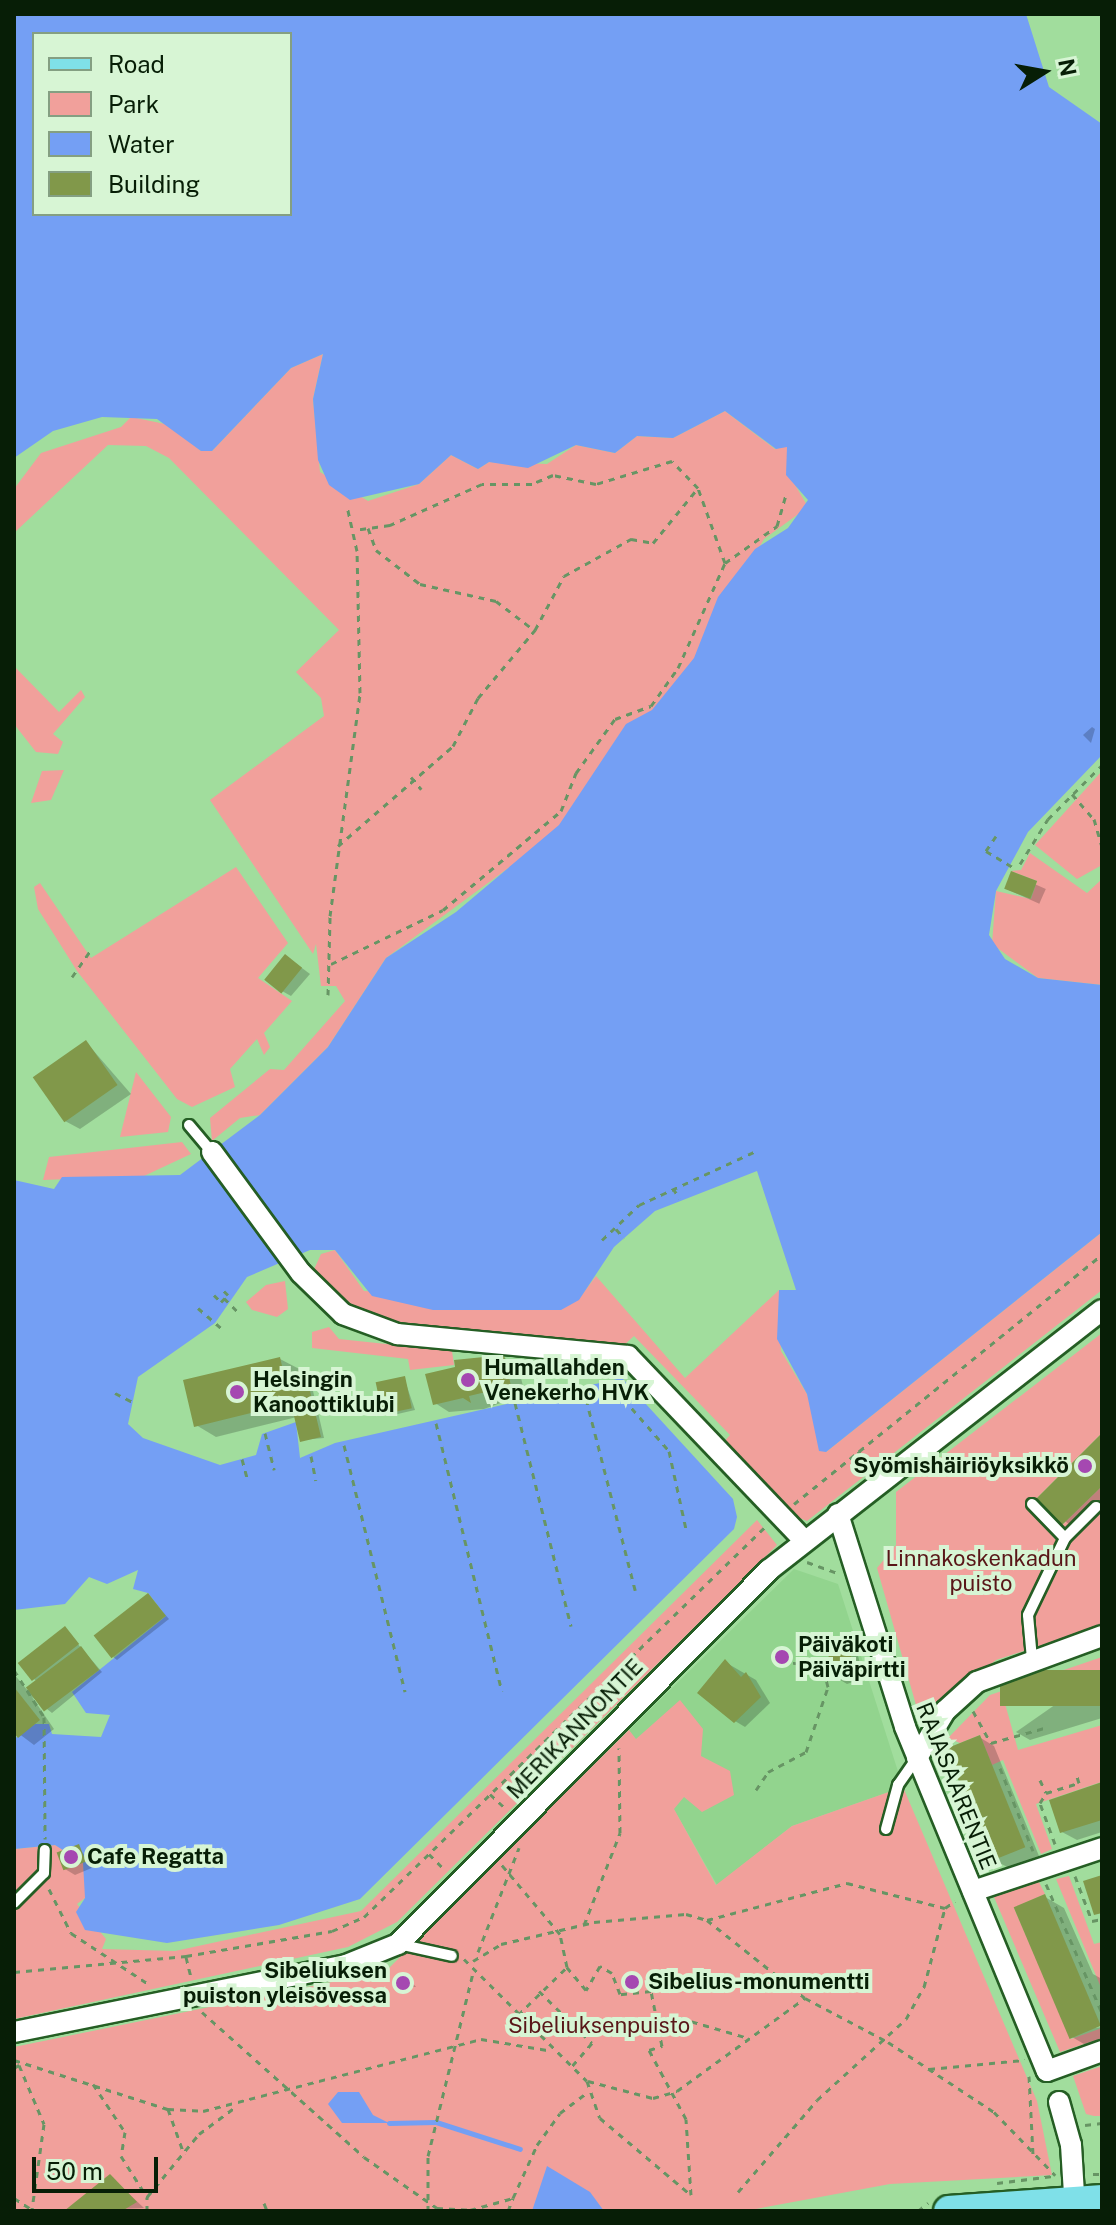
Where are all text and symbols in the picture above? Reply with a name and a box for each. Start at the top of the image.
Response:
legend [32,32,292,216]
north arrow [1004,32,1084,112]
text: Road [108,50,165,78]
text: N [1053,56,1082,78]
text: Park [108,90,159,118]
text: Water [108,130,175,158]
text: Building [108,170,200,198]
place label: Humallahden Venekerho HVK [484,1354,649,1406]
place label: Helsingin Kanoottiklubi [253,1366,395,1418]
marker: Humallahden Venekerho HVK [459,1371,477,1389]
marker: Helsingin Kanoottiklubi [228,1383,246,1401]
place label: Syömishäiriöyksikkö [853,1453,1069,1479]
marker: Syömishäiriöyksikkö [1076,1457,1094,1475]
park label: Linnakoskenkadun puisto [885,1545,1077,1596]
place label: Päiväkoti Päiväpirtti [798,1631,906,1682]
marker: Päiväkoti Päiväpirtti [773,1648,791,1666]
street label: MERIKANNONTIE [502,1654,648,1804]
street label: RAJASAARENTIE [910,1699,1002,1873]
place label: Cafe Regatta [87,1844,224,1870]
marker: Cafe Regatta [62,1848,80,1866]
place label: Sibeliuksen puiston yleisövessa [183,1957,387,2008]
place label: Sibelius-monumentti [648,1969,870,1995]
marker: Sibelius-monumentti [623,1973,641,1991]
marker: Sibeliuksen puiston yleisövessa [394,1974,412,1992]
park label: Sibeliuksenpuisto [508,2013,690,2039]
scale bar [36,2141,162,2191]
text: 50 m [46,2157,103,2185]

